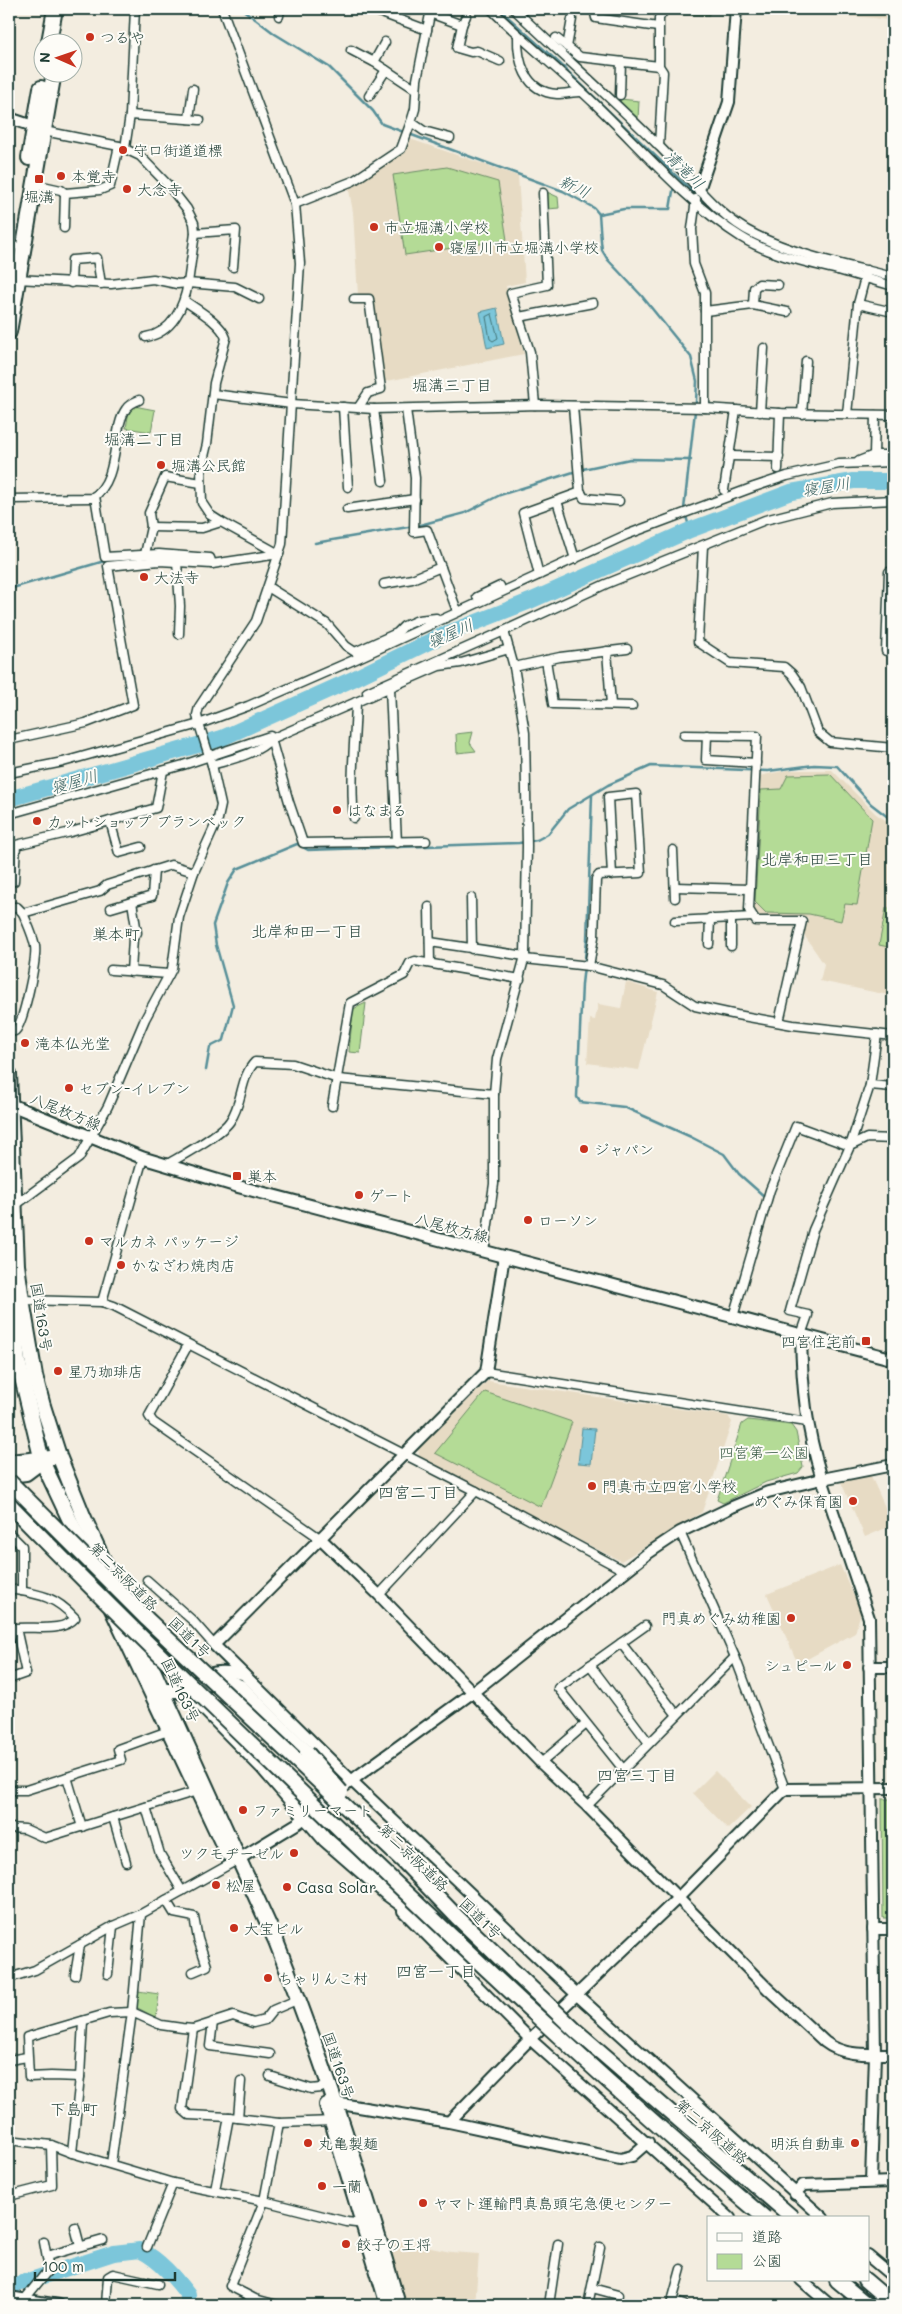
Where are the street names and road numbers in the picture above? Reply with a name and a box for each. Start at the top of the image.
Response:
street label: 八尾枚方線 [27,1088,105,1134]
street label: 八尾枚方線 [413,1208,491,1246]
street label: 国道163号 [27,1281,57,1353]
street label: 第二京阪道路 [85,1537,163,1615]
street label: 国道1号 [164,1612,216,1662]
street label: 国道163号 [157,1654,205,1726]
street label: 第二京阪道路 [375,1819,453,1895]
street label: 国道1号 [455,1893,507,1943]
street label: 国道163号 [318,2029,360,2101]
street label: 第二京阪道路 [671,2094,753,2168]

